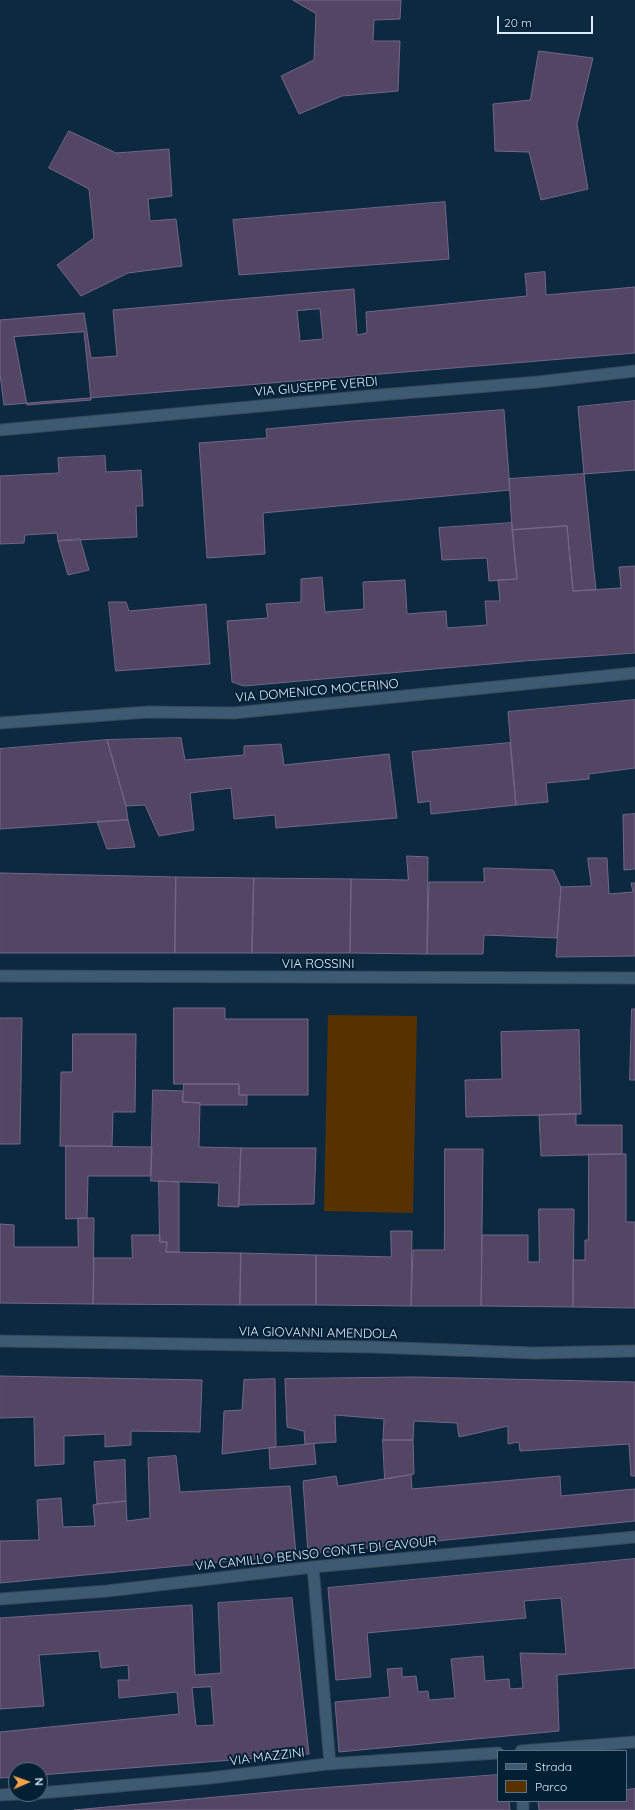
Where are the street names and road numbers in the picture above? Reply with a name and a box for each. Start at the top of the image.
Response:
street label: VIA GIUSEPPE VERDI [254,374,378,400]
street label: VIA DOMENICO MOCERINO [235,676,399,706]
street label: VIA ROSSINI [282,956,354,972]
street label: VIA GIOVANNI AMENDOLA [238,1324,398,1342]
street label: VIA CAMILLO BENSO CONTE DI CAVOUR [194,1534,438,1574]
street label: VIA MAZZINI [228,1745,306,1769]

